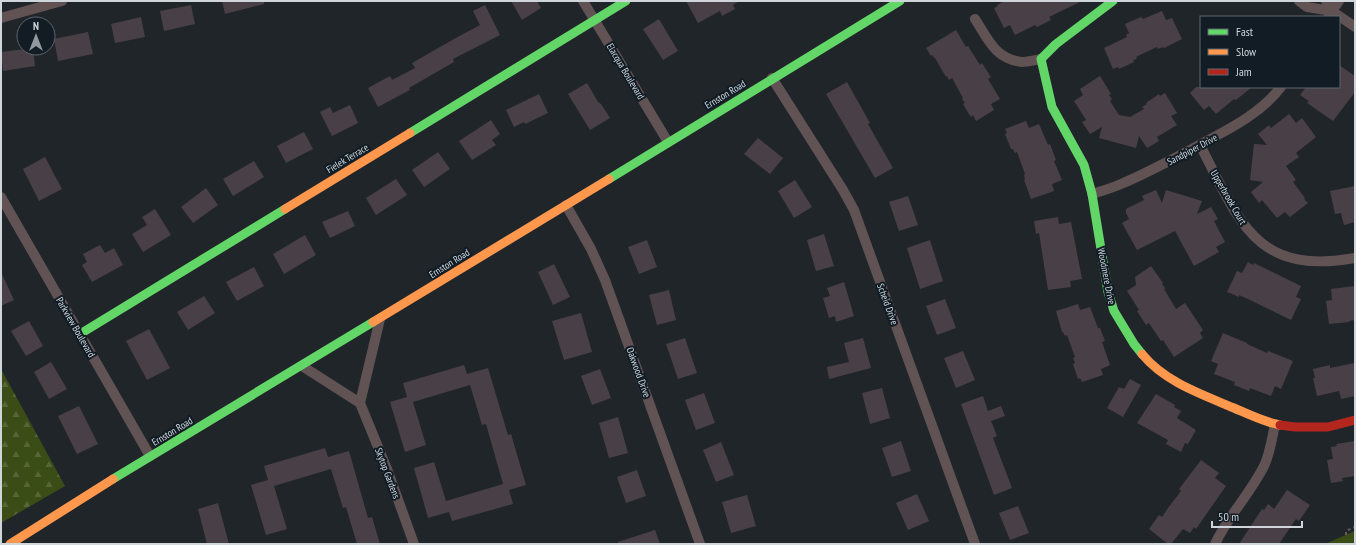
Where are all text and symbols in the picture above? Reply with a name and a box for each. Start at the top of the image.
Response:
north arrow [16,16,56,56]
legend [1200,16,1340,88]
text: N [33,19,39,33]
text: Fast [1236,24,1254,39]
street label: Elacqua Boulevard [604,41,647,102]
text: Slow [1236,44,1257,59]
text: Jam [1235,64,1252,79]
street label: Ernston Road [702,77,748,112]
street label: Sandpiper Drive [1165,131,1220,168]
street label: Fielek Terrace [324,141,371,176]
street label: Upperbrook Court [1208,168,1250,227]
street label: Ernston Road [427,246,472,281]
street label: Woodmere Drive [1095,247,1118,305]
street label: Scheid Drive [874,282,901,327]
street label: Parkview Boulevard [53,295,98,360]
street label: Oakwood Drive [623,345,654,399]
street label: Ernston Road [149,414,195,449]
street label: Skytop Gardens [372,446,403,501]
scale bar [1212,503,1302,529]
text: 50 m [1218,509,1239,524]

